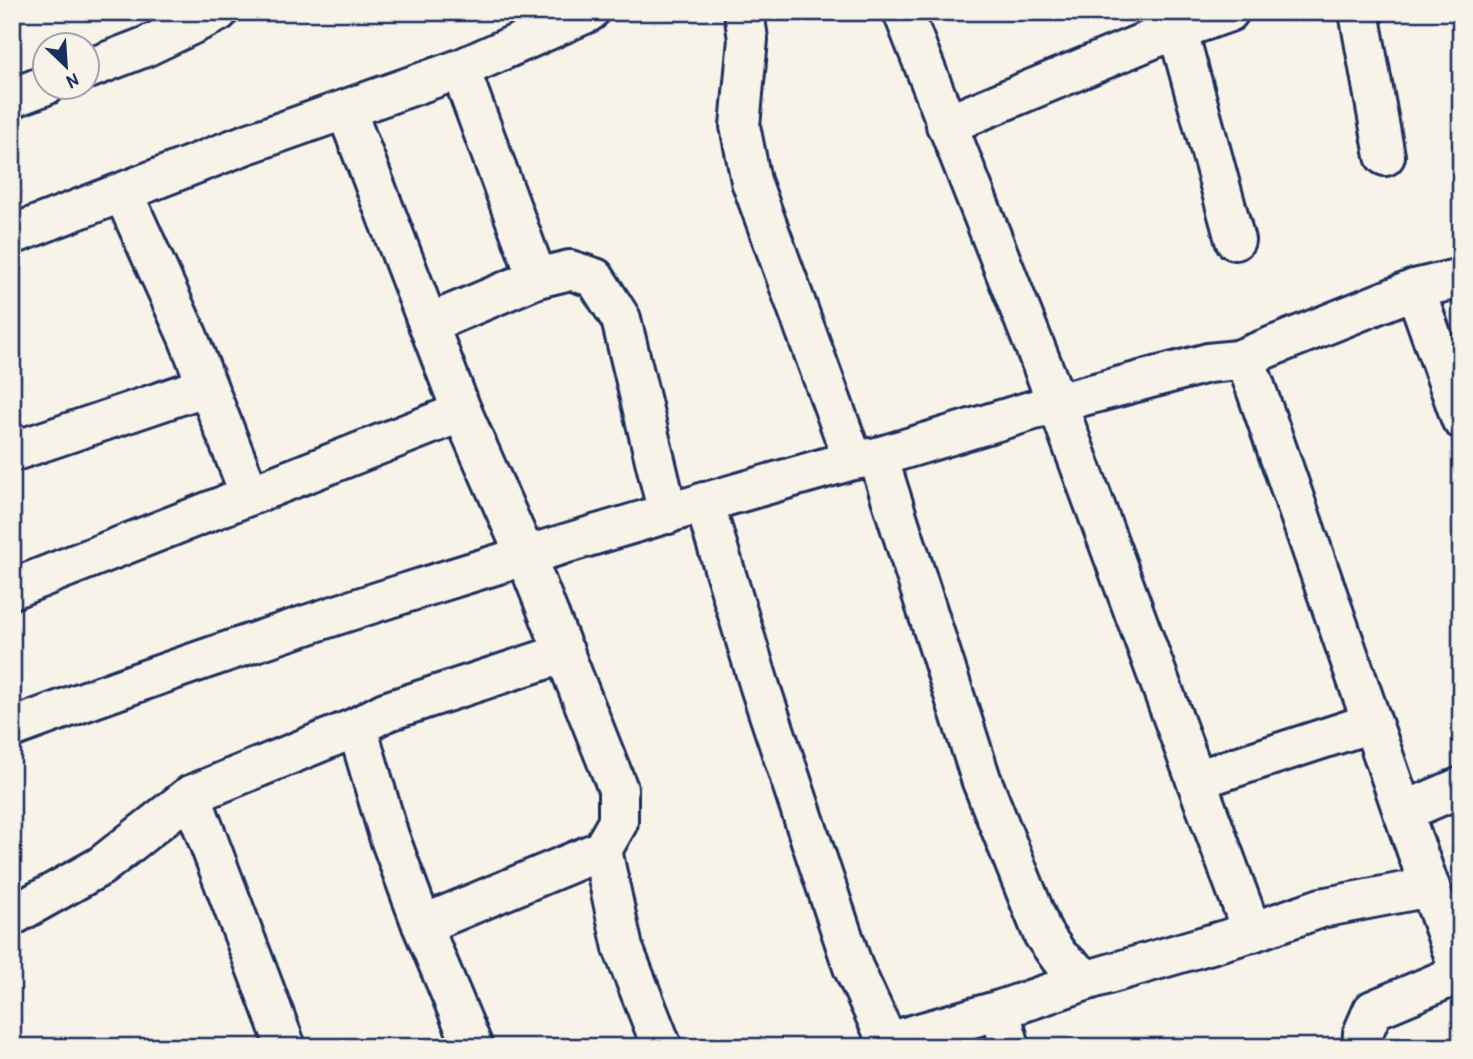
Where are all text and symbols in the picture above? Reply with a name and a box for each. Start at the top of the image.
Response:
north arrow [32,32,102,102]
text: N [63,67,83,95]

